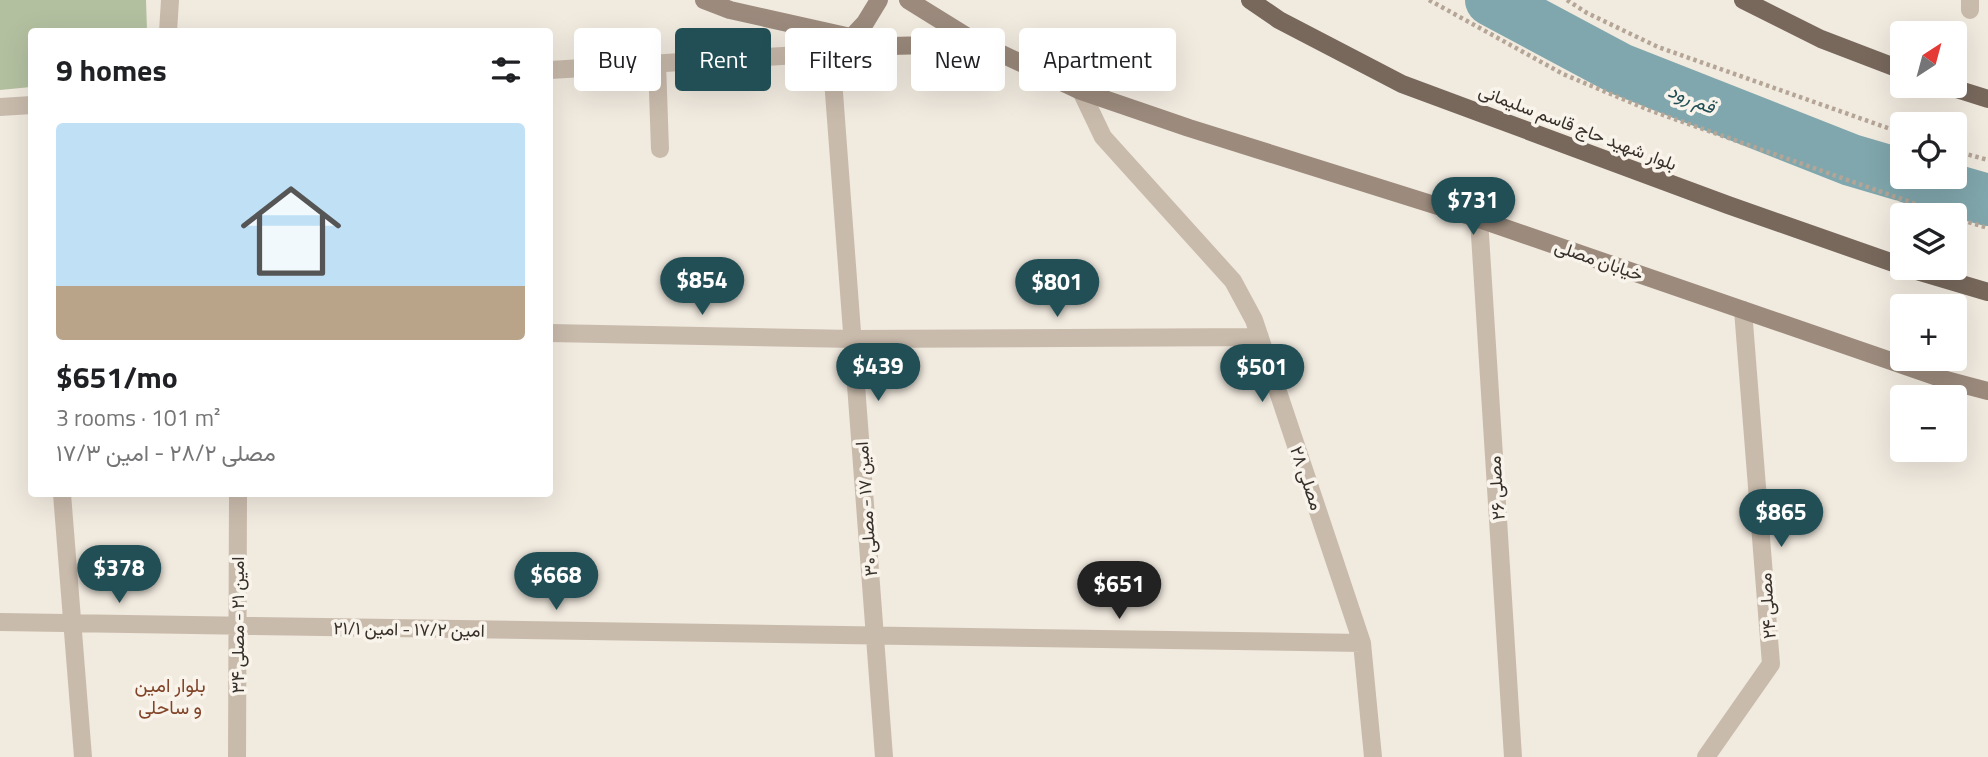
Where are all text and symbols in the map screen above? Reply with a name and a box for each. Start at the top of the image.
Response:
north arrow [1890,21,1967,98]
map controls [1890,21,1967,462]
chip: Buy [574,28,661,91]
chip: Rent [675,28,771,91]
chip: Filters [785,28,897,91]
chip: New [911,28,1005,91]
chip: Apartment [1019,28,1176,91]
text: 9 homes [56,47,167,93]
icon: filters [487,51,525,89]
water label: قم رود [1664,75,1722,121]
street label: بلوار شهید حاج قاسم سلیمانی [1475,77,1681,177]
button: locate [1890,112,1967,189]
icon: home [228,168,354,294]
pin: $731 [1432,177,1514,237]
text: $731 [1447,182,1499,217]
button: layers [1890,203,1967,280]
street label: خیابان مصلی [1551,232,1647,288]
pin: $854 [661,258,743,317]
pin: $801 [1016,260,1098,319]
text: $854 [676,262,728,297]
text: $801 [1031,264,1083,299]
button: + [1890,294,1967,371]
pin: $439 [837,344,919,403]
pin: $501 [1221,344,1303,404]
text: $439 [852,348,904,383]
text: $501 [1236,349,1288,384]
text: $651/mo [56,354,178,400]
button: − [1890,385,1967,462]
text: 3 rooms · 101 m² [56,400,220,435]
text: مصلی ۲۸/۲ - امین ۱۷/۳ [56,435,276,470]
street label: امین ۱۷ - مصلی ۳۰ [848,441,884,577]
street label: مصلی ۲۸ [1283,442,1331,514]
street label: مصلی ۲۶ [1480,455,1512,521]
pin: $865 [1740,490,1822,549]
text: $865 [1755,494,1807,529]
pin: $378 [78,546,160,605]
text: $378 [93,550,145,585]
pin: $668 [515,552,597,612]
street label: امین ۲۱ - مصلی ۳۴ [224,557,251,693]
text: $668 [530,557,582,592]
pin: $651 [1078,562,1160,621]
text: $651 [1093,566,1145,601]
street label: مصلی ۲۴ [1751,572,1783,640]
street label: امین ۱۷/۲ - امین ۲۱/۱ [333,614,485,644]
district label: بلوار امین و ساحلی [135,670,205,721]

